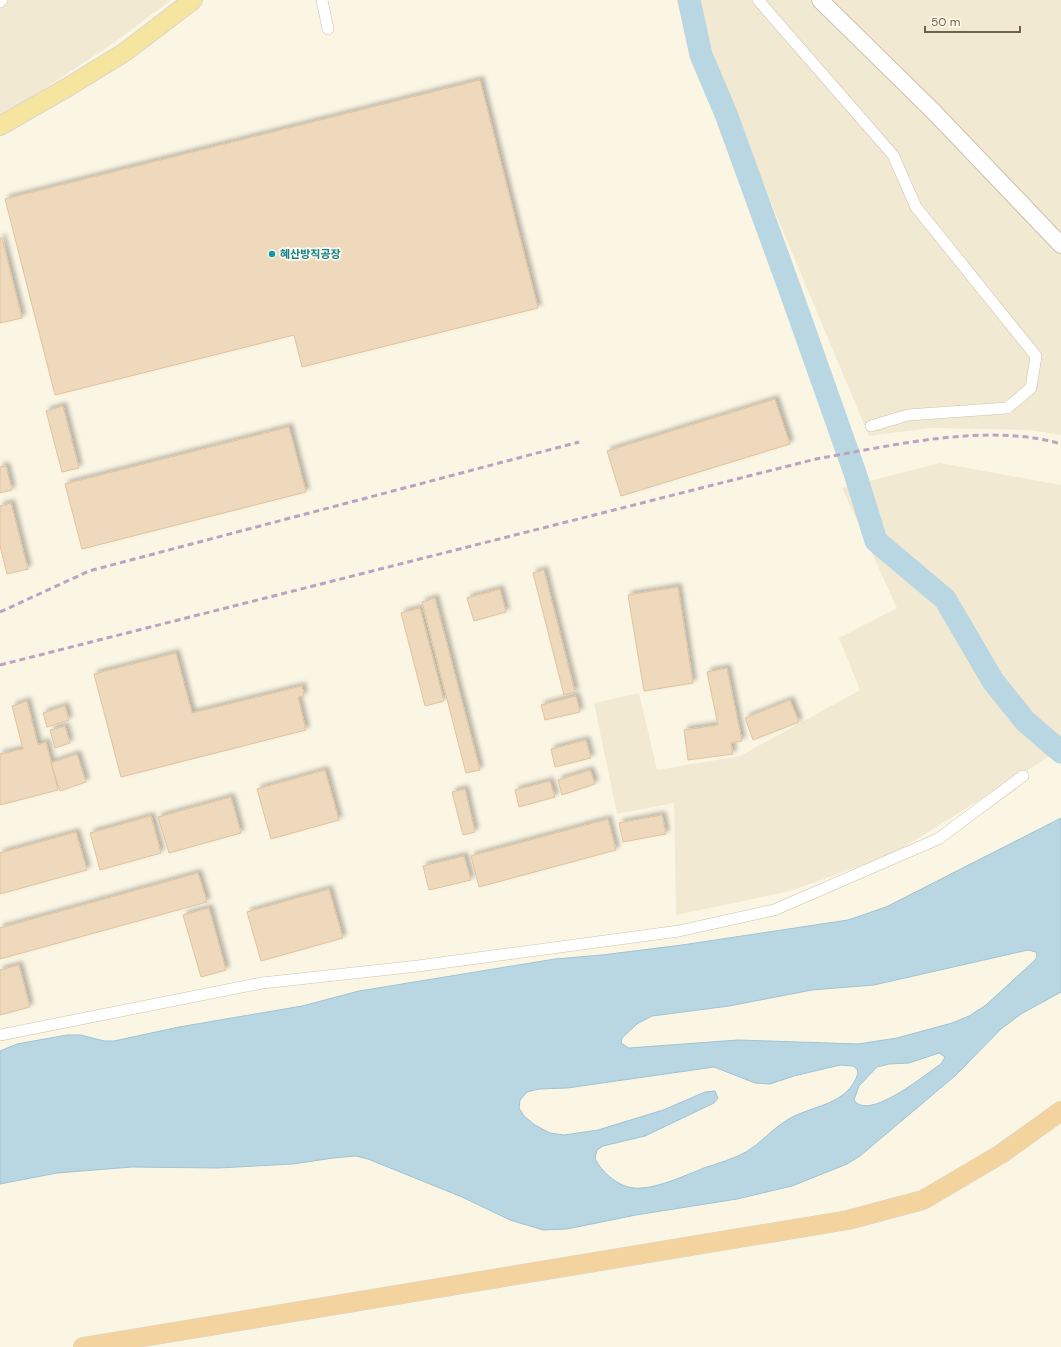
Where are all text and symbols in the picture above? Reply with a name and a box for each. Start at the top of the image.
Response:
scale bar [925,8,1020,34]
text: 50 m [931,14,960,30]
place label: 혜산방직공장 [280,247,341,261]
marker: 혜산방직공장 [267,249,277,259]

